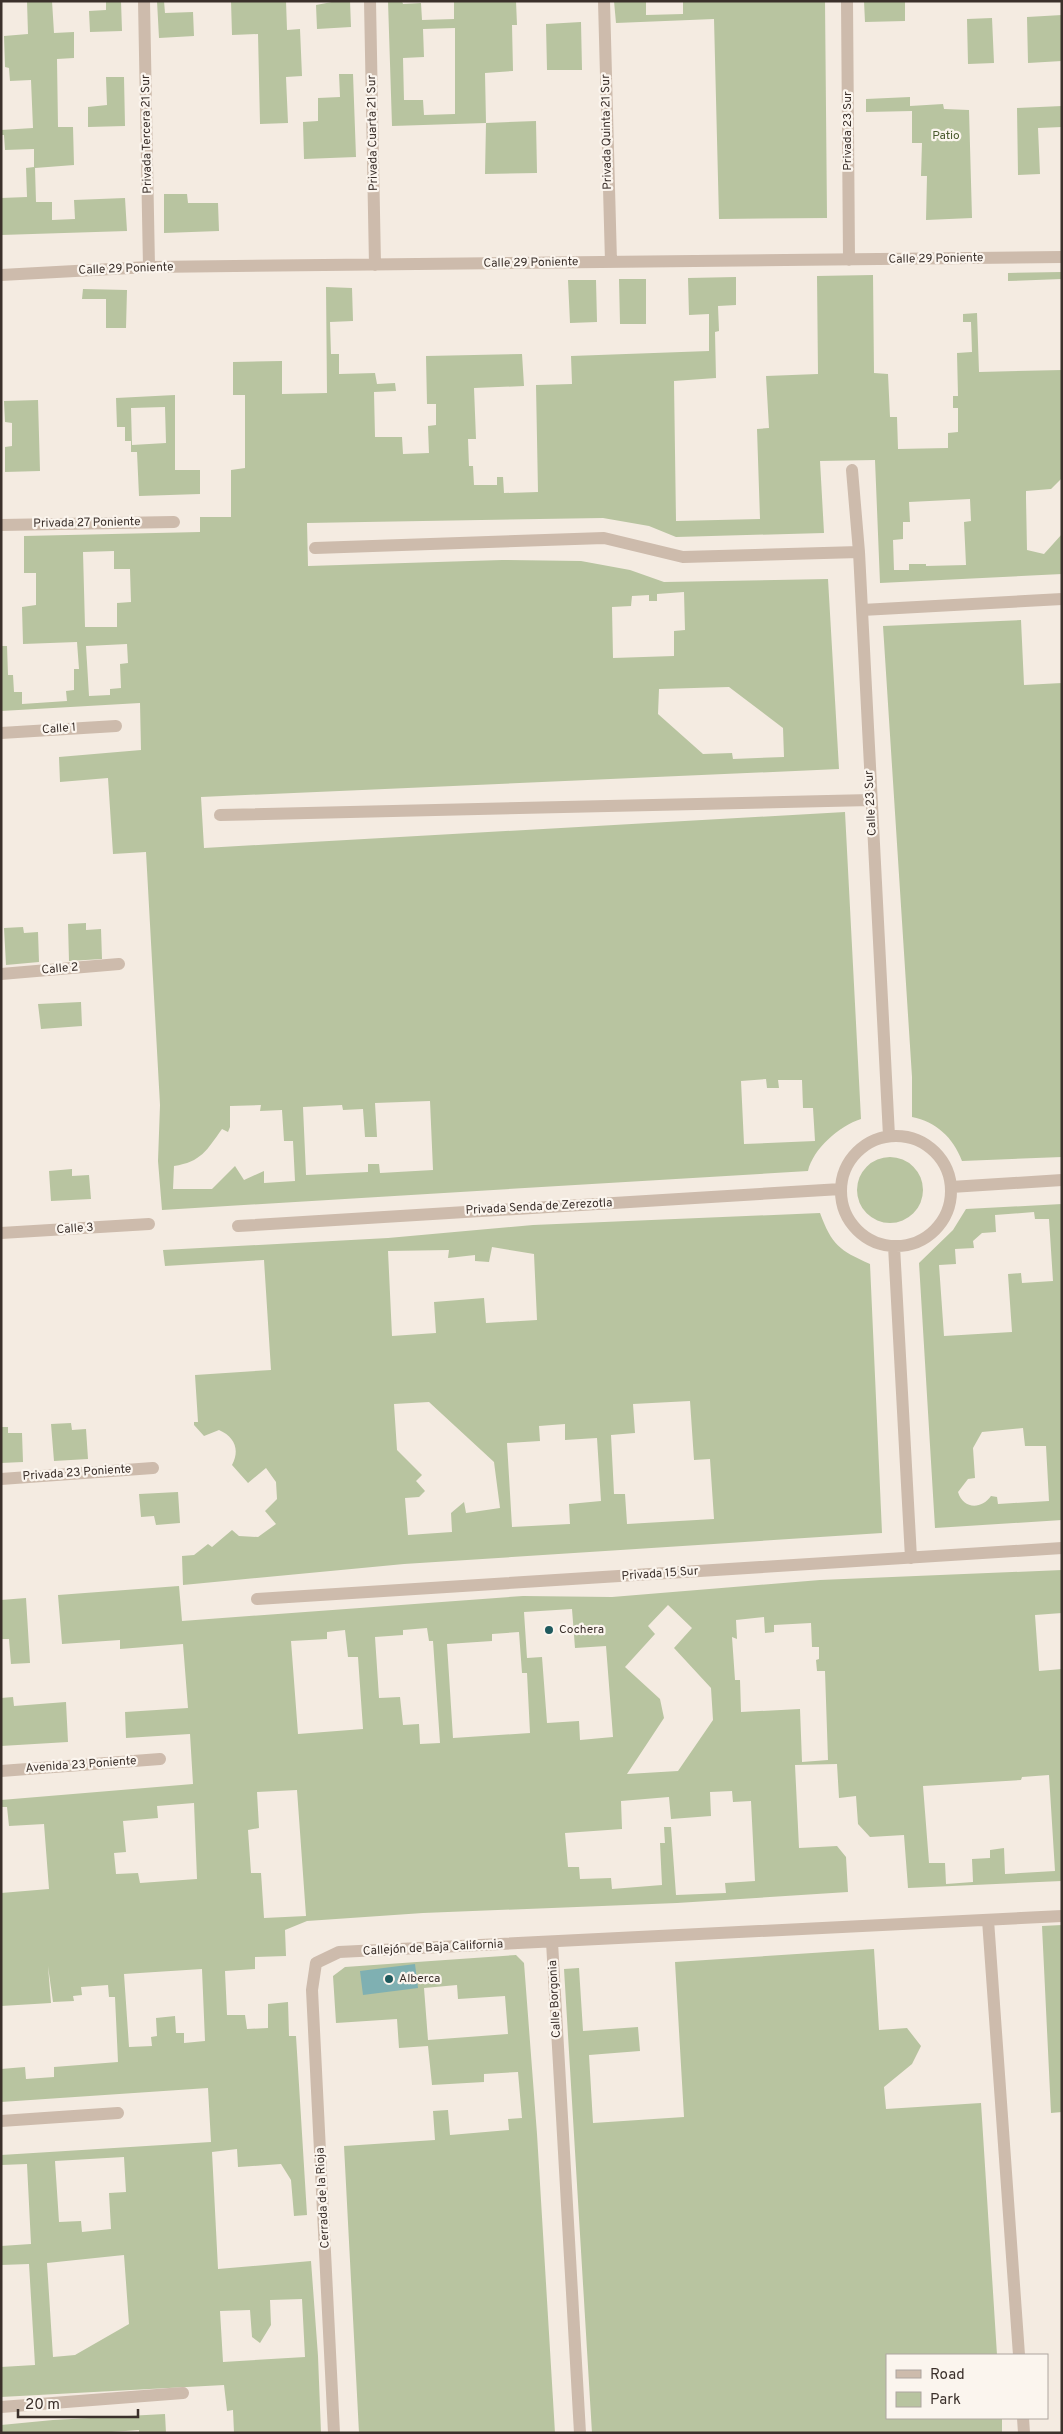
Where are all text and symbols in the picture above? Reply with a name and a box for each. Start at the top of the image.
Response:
street label: Privada Tercera 21 Sur [138,74,156,194]
street label: Privada Cuarta 21 Sur [364,74,382,191]
street label: Privada Quinta 21 Sur [598,74,616,190]
street label: Privada 23 Sur [840,91,856,171]
park label: Patio [932,128,960,144]
street label: Calle 29 Poniente [888,250,984,268]
street label: Calle 29 Poniente [483,254,579,272]
street label: Calle 29 Poniente [78,259,174,279]
street label: Privada 27 Poniente [33,514,141,532]
street label: Calle 1 [41,720,77,738]
street label: Calle 23 Sur [861,769,881,836]
street label: Calle 2 [41,959,79,979]
street label: Privada Senda de Zerezotla [465,1195,613,1219]
street label: Calle 3 [56,1220,94,1238]
street label: Privada 23 Poniente [22,1461,132,1485]
street label: Privada 15 Sur [621,1563,699,1585]
place label: Cochera [559,1622,604,1638]
marker: Cochera [543,1624,555,1636]
street label: Avenida 23 Poniente [25,1753,137,1777]
street label: Callejón de Baja California [363,1936,503,1960]
street label: Calle Borgonia [545,1960,565,2038]
place label: Alberca [399,1971,440,1987]
marker: Alberca [383,1973,395,1985]
street label: Cerrada de la Rioja [312,2147,334,2249]
legend [886,2354,1048,2419]
text: Road [930,2366,965,2385]
scale bar [18,2386,138,2418]
text: Park [930,2391,961,2410]
text: 20 m [25,2396,60,2415]

